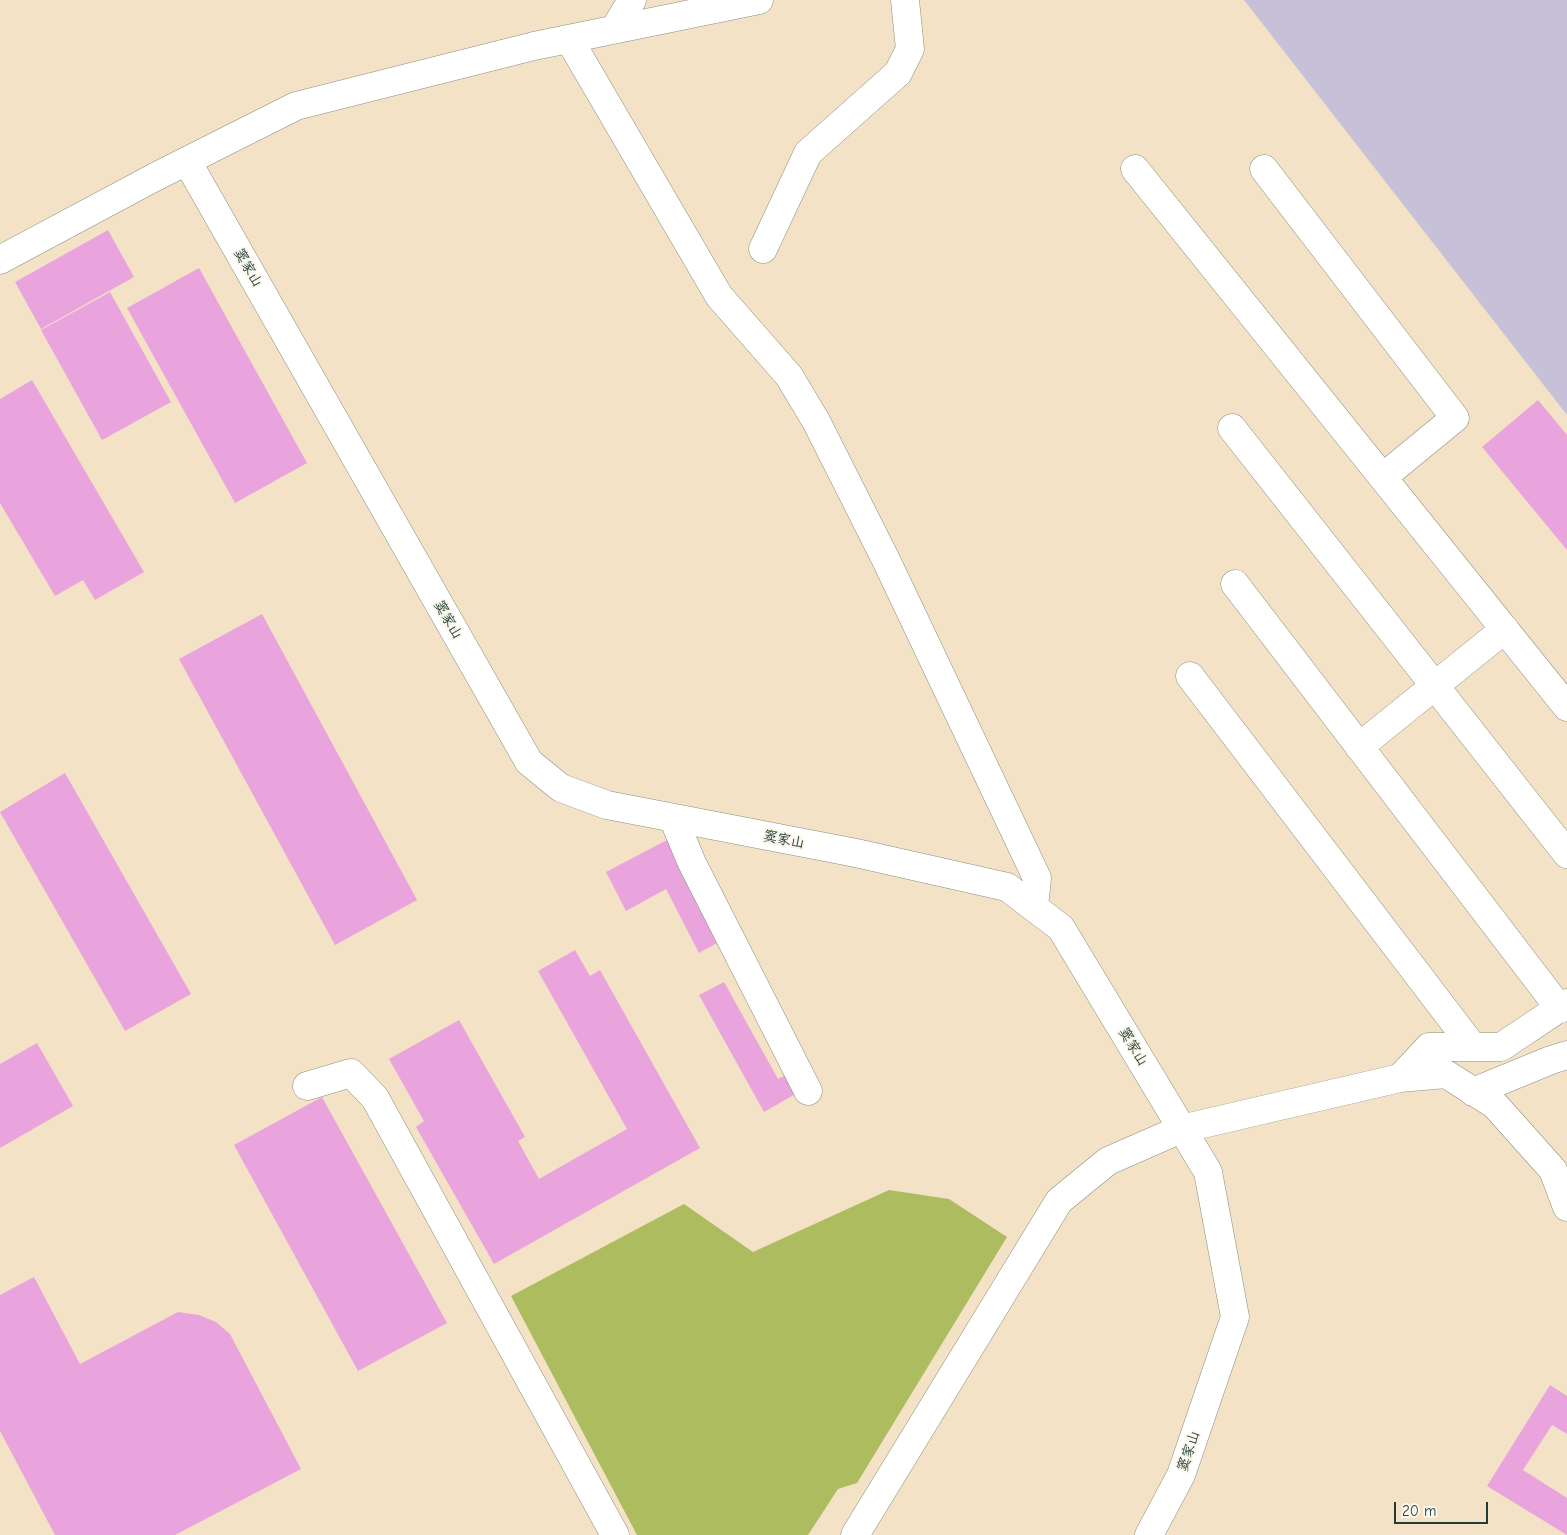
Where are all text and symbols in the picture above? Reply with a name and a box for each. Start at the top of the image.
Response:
street label: 窦家山 [230,246,266,290]
street label: 窦家山 [430,598,466,642]
street label: 窦家山 [762,828,806,852]
street label: 窦家山 [1115,1025,1151,1069]
street label: 窦家山 [1174,1428,1204,1474]
scale bar [1397,1492,1491,1524]
text: 20 m [1402,1502,1436,1520]

